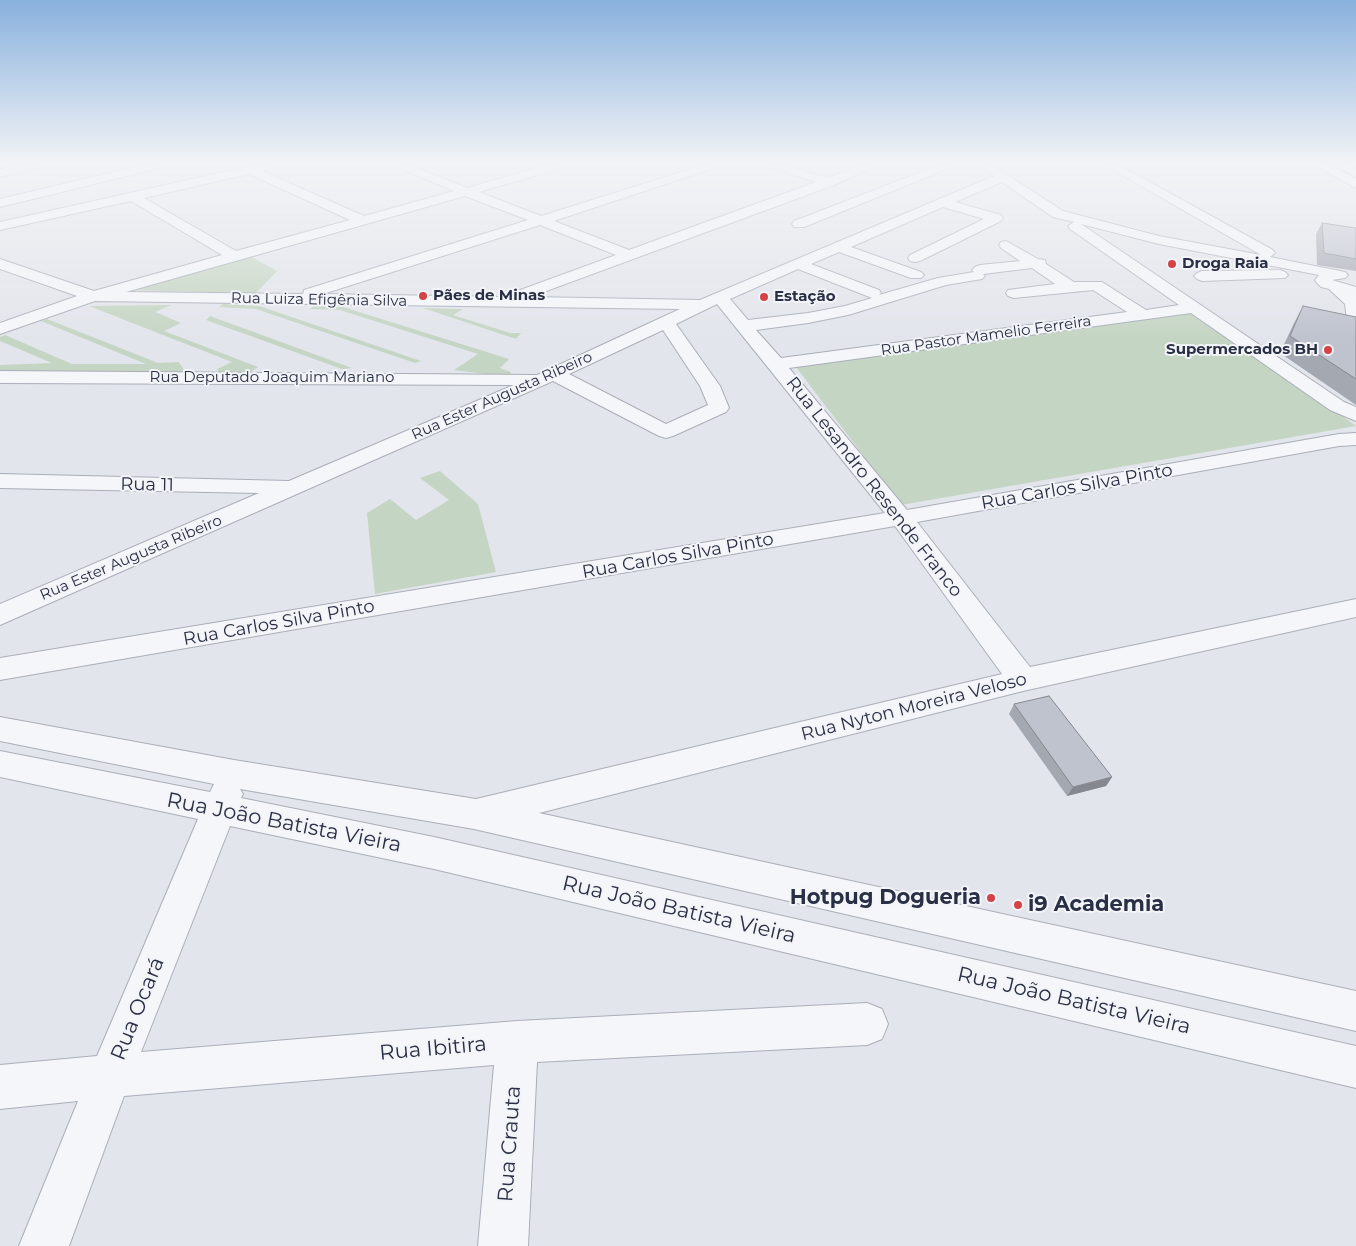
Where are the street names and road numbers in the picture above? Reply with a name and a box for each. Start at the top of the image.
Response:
street label: Rua Luiza Efigênia Silva [231,289,407,311]
street label: Rua Pastor Mamelio Ferreira [880,312,1092,360]
street label: Rua Ester Augusta Ribeiro [409,348,595,444]
street label: Rua Deputado Joaquim Mariano [150,369,394,387]
street label: Rua Lesandro Resende Franco [781,372,967,602]
street label: Rua Carlos Silva Pinto [980,460,1174,514]
street label: Rua 11 [120,474,174,496]
street label: Rua Ester Augusta Ribeiro [37,511,225,605]
street label: Rua Carlos Silva Pinto [581,529,775,583]
street label: Rua Carlos Silva Pinto [182,596,376,650]
street label: Rua Nyton Moreira Veloso [799,668,1029,746]
street label: Rua João Batista Vieira [164,788,404,858]
street label: Rua João Batista Vieira [560,871,798,949]
street label: Rua Ocará [106,954,170,1064]
street label: Rua João Batista Vieira [955,962,1193,1040]
street label: Rua Ibitira [378,1032,488,1066]
street label: Rua Crauta [493,1085,527,1203]

